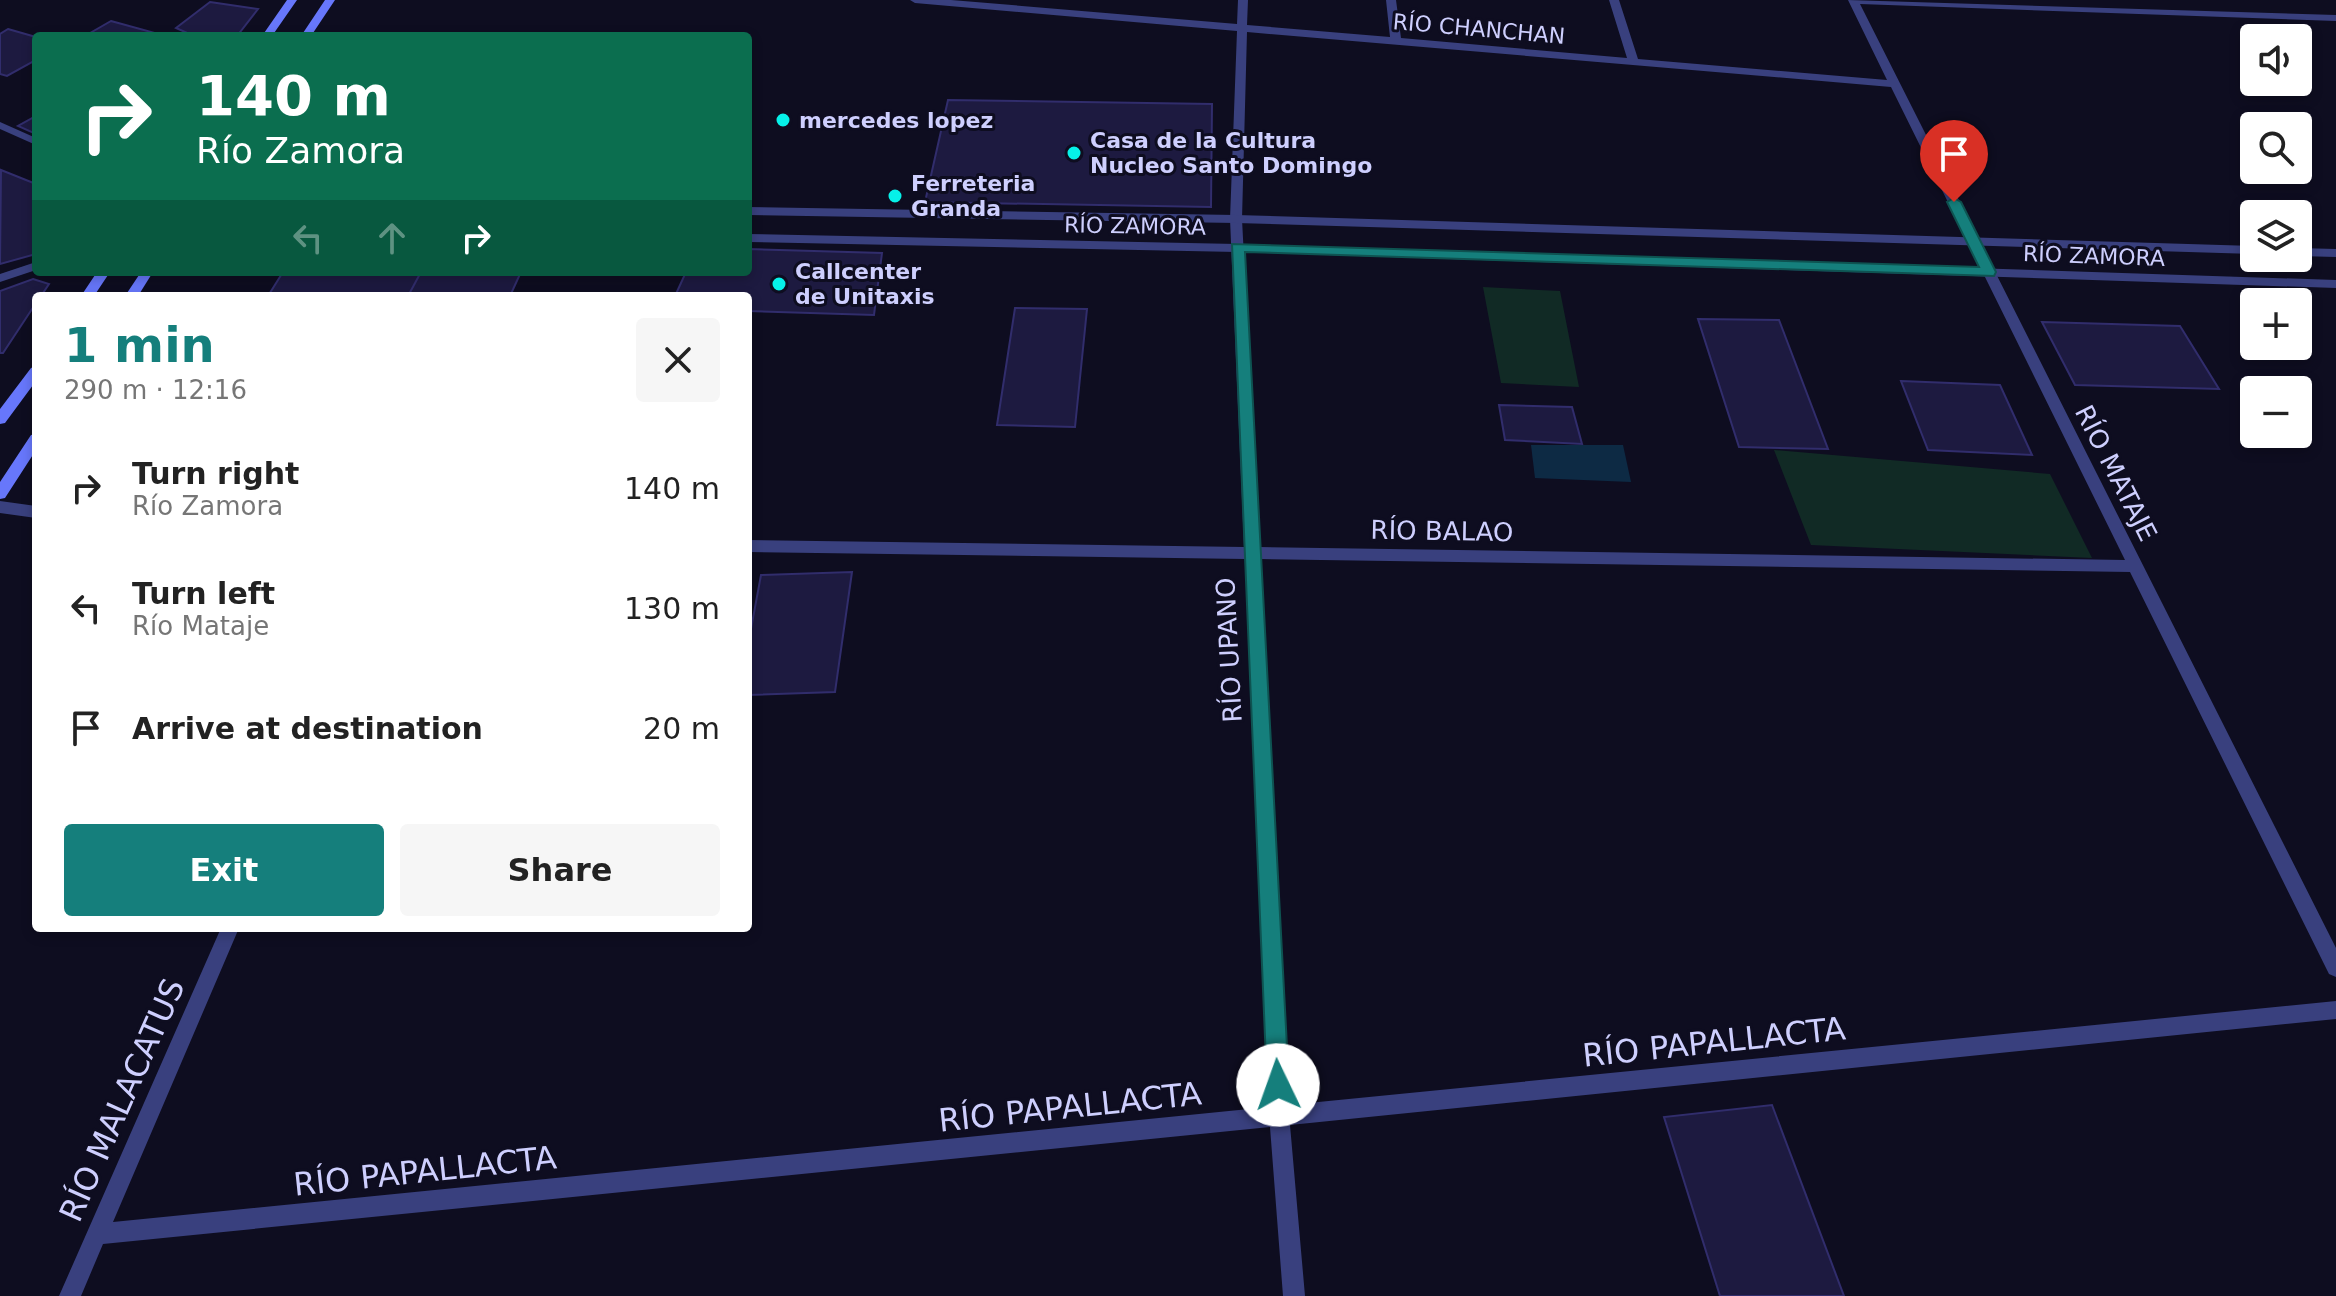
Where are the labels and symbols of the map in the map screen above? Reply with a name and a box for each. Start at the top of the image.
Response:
street label: RÍO CHANCHAN [1392,9,1566,49]
place label: mercedes lopez [799,108,993,133]
marker: mercedes lopez [774,111,792,129]
pin [1920,120,1988,202]
place label: Casa de la Cultura Nucleo Santo Domingo [1090,128,1372,178]
marker: Casa de la Cultura Nucleo Santo Domingo [1065,144,1083,162]
place label: Ferreteria Granda [911,171,1035,221]
marker: Ferreteria Granda [886,187,904,205]
street label: RÍO ZAMORA [1064,212,1206,240]
street label: RÍO ZAMORA [2023,241,2165,271]
place label: Callcenter de Unitaxis [795,259,935,309]
marker: Callcenter de Unitaxis [770,275,788,293]
street label: RÍO MATAJE [2069,400,2164,546]
street label: RÍO BALAO [1370,514,1514,547]
street label: RÍO UPANO [1209,577,1248,723]
street label: RÍO MALACATUS [51,973,193,1227]
street label: RÍO PAPALLACTA [1581,1009,1848,1075]
position arrow [1236,1043,1320,1127]
street label: RÍO PAPALLACTA [937,1074,1204,1140]
street label: RÍO PAPALLACTA [292,1138,559,1204]

